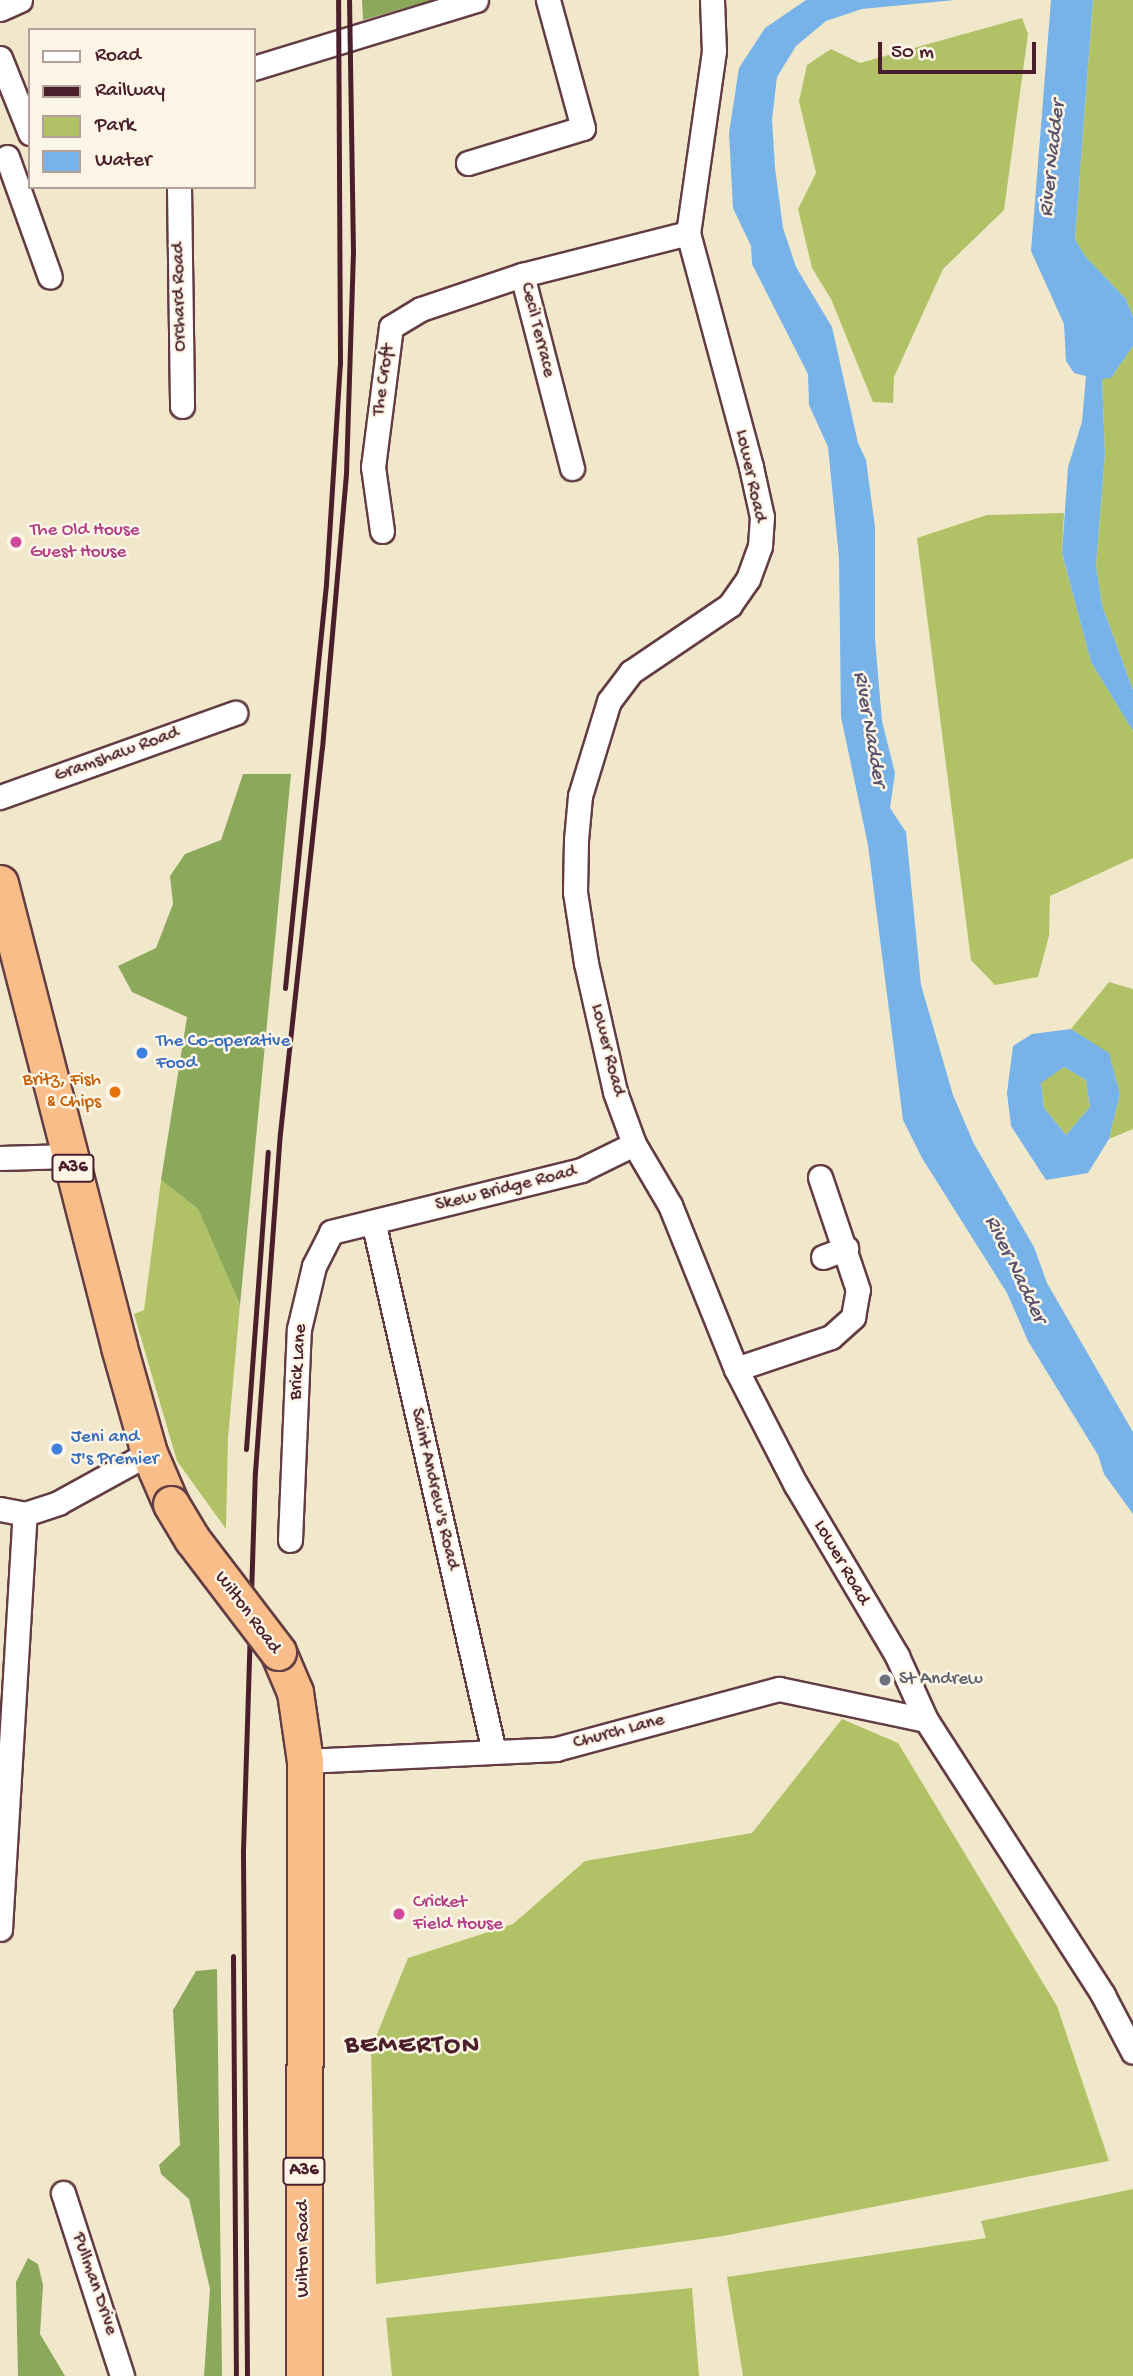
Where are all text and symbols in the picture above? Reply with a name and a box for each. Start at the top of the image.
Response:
legend [28,28,256,189]
scale bar [881,28,1038,72]
text: 50 m [891,41,934,66]
text: Road [95,44,141,69]
text: Railway [95,79,165,104]
water label: River Nadder [1035,100,1073,218]
text: Park [95,114,135,139]
text: Water [95,149,151,174]
street label: Orchard Road [168,242,192,352]
street label: Cecil Terrace [514,280,560,380]
street label: The Croft [368,343,400,417]
street label: Lower Road [729,428,771,524]
place label: The Old House Guest House [30,520,140,564]
marker: The Old House Guest House [8,534,24,550]
water label: River Nadder [845,670,891,788]
street label: Gramshaw Road [51,722,183,788]
street label: Lower Road [585,1002,629,1098]
place label: The Co-operative Food [156,1031,290,1075]
marker: The Co-operative Food [134,1045,150,1061]
place label: Britz, Fish & Chips [23,1070,101,1114]
marker: Britz, Fish & Chips [107,1084,123,1100]
road number: A36 [50,1154,96,1182]
street label: Skew Bridge Road [433,1160,579,1218]
water label: River Nadder [977,1212,1051,1328]
street label: Brick Lane [285,1323,313,1401]
street label: Saint Andrew's Road [404,1406,464,1572]
place label: Jeni and J's Premier [71,1427,159,1471]
marker: Jeni and J's Premier [49,1441,65,1457]
street label: Lower Road [808,1517,874,1609]
street label: Wilton Road [209,1567,285,1659]
place label: St Andrew [899,1669,983,1691]
marker: St Andrew [877,1672,893,1688]
street label: Church Lane [571,1709,667,1755]
place label: Cricket Field House [413,1892,503,1936]
marker: Cricket Field House [391,1906,407,1922]
district label: BEMERTON [346,2031,480,2063]
road number: A36 [281,2157,327,2186]
street label: Wilton Road [293,2200,315,2298]
street label: Pullman Drive [66,2230,122,2338]

